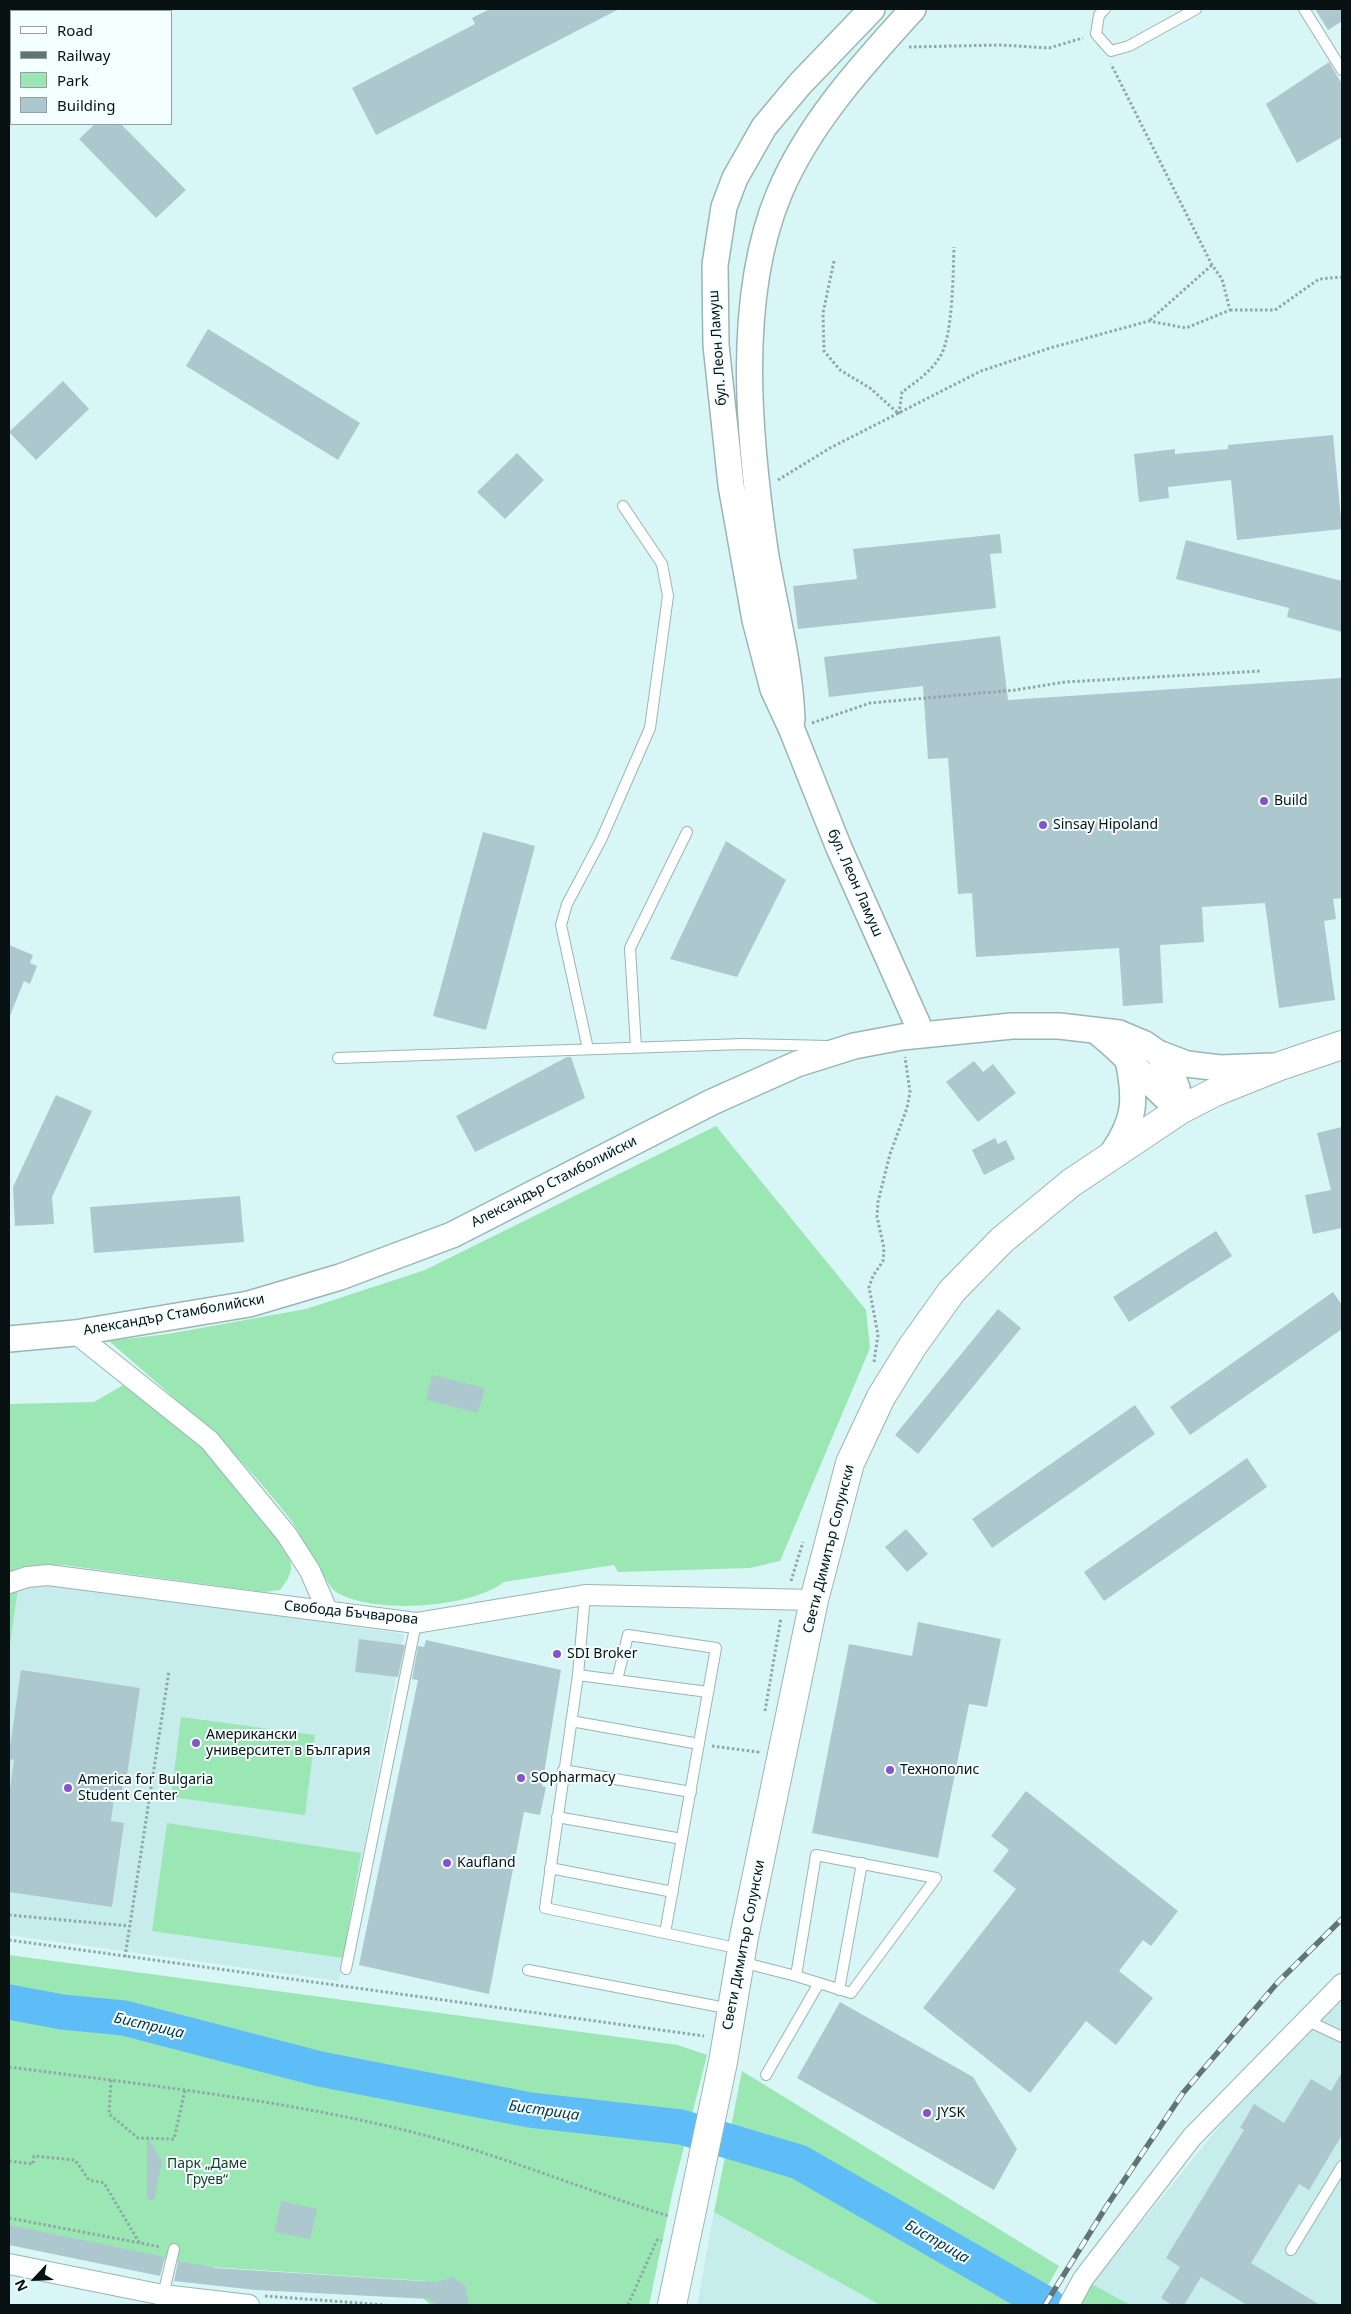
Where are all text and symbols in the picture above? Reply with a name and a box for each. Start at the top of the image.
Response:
legend [10,10,172,125]
text: Road [57,20,93,40]
text: Railway [57,45,110,65]
text: Park [57,70,89,90]
text: Building [57,95,115,115]
street label: бул. Леон Ламуш [706,290,730,406]
place label: Build [1274,793,1308,809]
marker: Build [1258,795,1270,807]
place label: Sinsay Hipoland [1053,817,1158,833]
marker: Sinsay Hipoland [1037,819,1049,831]
street label: бул. Леон Ламуш [824,827,886,939]
street label: Александър Стамболийски [468,1133,640,1231]
street label: Александър Стамболийски [82,1291,266,1339]
street label: Свети Димитър Солунски [800,1463,858,1635]
street label: Свобода Бъчварова [283,1598,419,1628]
place label: SDI Broker [567,1646,638,1662]
marker: SDI Broker [551,1648,563,1660]
place label: Американски университет в България [206,1727,370,1760]
marker: Американски университет в България [190,1737,202,1749]
place label: Технополис [900,1762,979,1778]
marker: Технополис [884,1764,896,1776]
place label: SOpharmacy [531,1770,615,1786]
place label: America for Bulgaria Student Center [78,1772,213,1804]
marker: SOpharmacy [515,1772,527,1784]
marker: America for Bulgaria Student Center [62,1782,74,1794]
place label: Kaufland [457,1855,516,1871]
marker: Kaufland [441,1857,453,1869]
street label: Свети Димитър Солунски [719,1858,769,2032]
water label: Бистрица [112,2009,186,2043]
water label: Бистрица [507,2097,581,2125]
place label: JYSK [937,2105,965,2121]
marker: JYSK [921,2107,933,2119]
park label: Парк „Даме Груев“ [167,2156,247,2188]
water label: Бистрица [902,2216,972,2268]
north arrow [10,2254,60,2304]
text: N [10,2276,32,2295]

